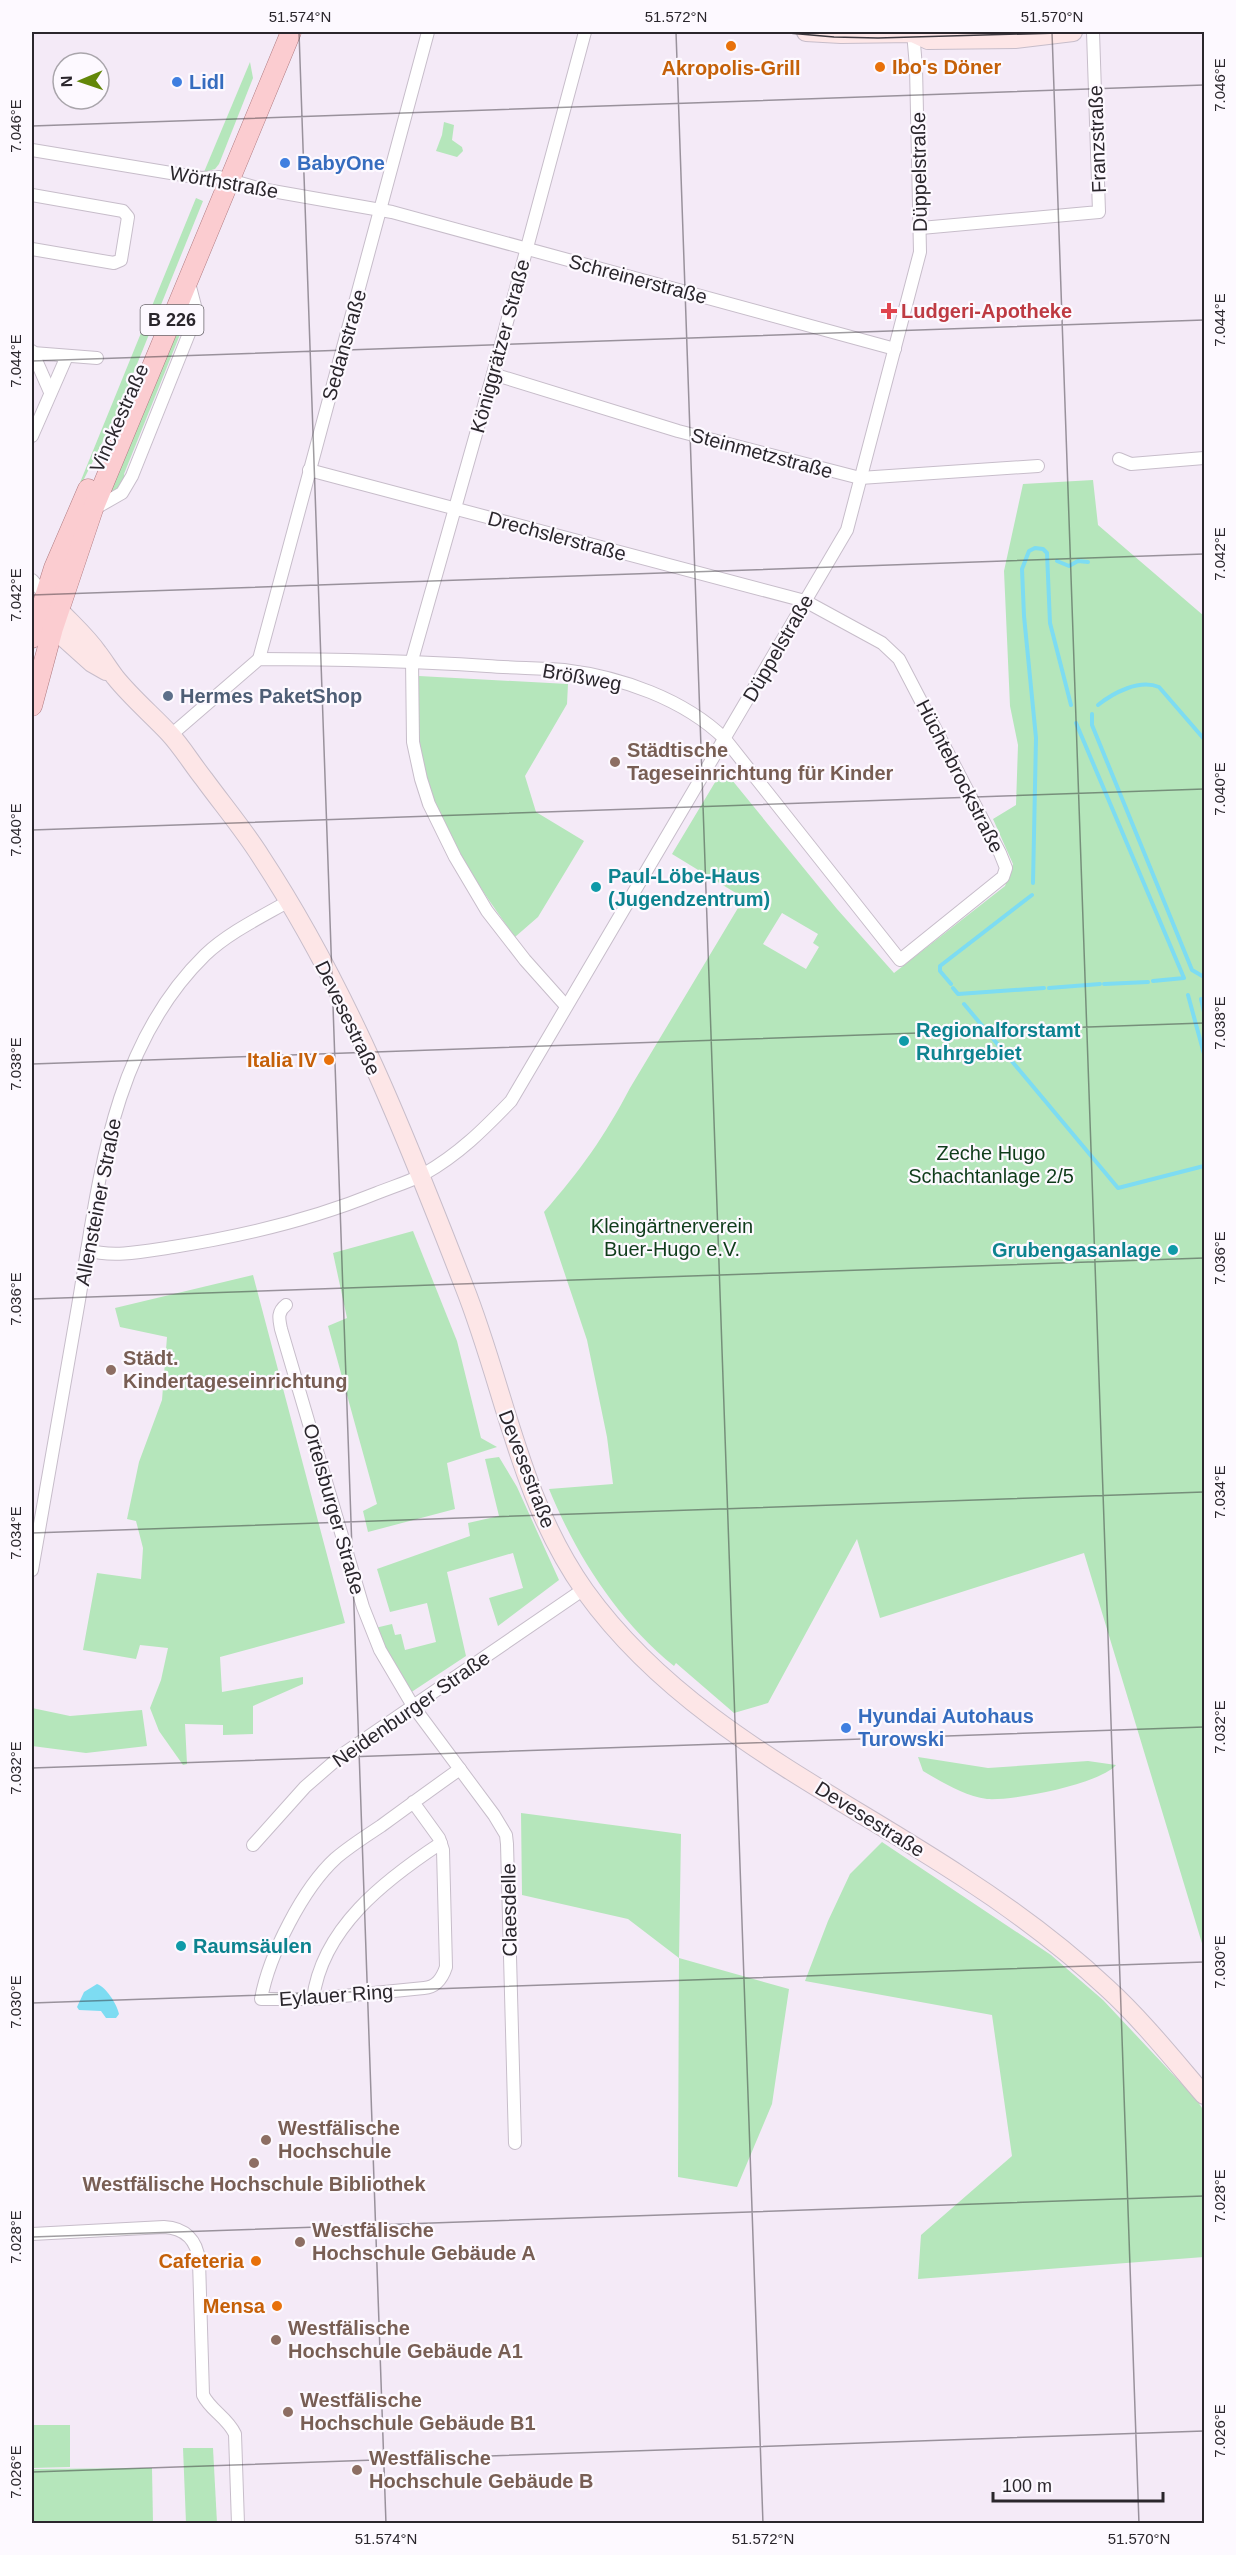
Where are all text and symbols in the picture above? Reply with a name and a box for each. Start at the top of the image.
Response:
text: 51.574°N [269,8,331,25]
text: 51.572°N [645,8,707,25]
text: 51.570°N [1021,8,1083,25]
marker: Akropolis-Grill [724,39,738,53]
north arrow [51,51,111,111]
place label: Ibo's Döner [892,56,1001,78]
place label: Akropolis-Grill [662,57,800,79]
text: 7.046°E [1211,58,1228,112]
marker: Ibo's Döner [873,60,887,74]
place label: Lidl [189,71,225,93]
text: N [58,75,75,88]
marker: Lidl [170,75,184,89]
street label: Franzstraße [1084,85,1110,193]
text: 7.046°E [7,99,24,153]
street label: Düppelstraße [907,112,931,232]
place label: BabyOne [297,152,385,174]
marker: BabyOne [278,156,292,170]
street label: Wörthstraße [168,162,280,202]
street label: Schreinerstraße [566,250,710,308]
street label: Königgrätzer Straße [466,257,534,435]
street label: Sedanstraße [318,287,370,403]
text: 7.044°E [1211,293,1228,347]
place label: Ludgeri-Apotheke [901,300,1072,322]
marker: Ludgeri-Apotheke [882,304,896,318]
road number: B 226 [140,305,204,335]
text: 7.044°E [7,334,24,388]
street label: Vinckestraße [85,360,153,476]
street label: Steinmetzstraße [689,424,835,482]
street label: Drechslerstraße [485,507,629,565]
text: 7.042°E [1211,527,1228,581]
text: 7.042°E [7,568,24,622]
street label: Düppelstraße [738,591,818,705]
street label: Brößweg [541,659,623,695]
place label: Hermes PaketShop [180,685,362,707]
marker: Hermes PaketShop [161,689,175,703]
street label: Hüchtebrockstraße [912,696,1008,856]
place label: Städtische Tageseinrichtung für Kinder [627,739,894,784]
marker: Städtische Tageseinrichtung für Kinder [608,755,622,769]
text: 7.040°E [1211,762,1228,816]
text: 7.040°E [7,803,24,857]
place label: Paul-Löbe-Haus (Jugendzentrum) [608,865,770,910]
marker: Paul-Löbe-Haus (Jugendzentrum) [589,880,603,894]
street label: Devesestraße [311,957,385,1079]
text: 7.038°E [1211,996,1228,1050]
place label: Regionalforstamt Ruhrgebiet [916,1019,1081,1064]
marker: Regionalforstamt Ruhrgebiet [897,1034,911,1048]
text: 7.038°E [7,1037,24,1091]
place label: Italia IV [247,1049,318,1071]
marker: Italia IV [322,1053,336,1067]
street label: Allensteiner Straße [71,1116,125,1288]
park label: Zeche Hugo Schachtanlage 2/5 [908,1142,1074,1187]
park label: Kleingärtnerverein Buer-Hugo e.V. [591,1215,753,1260]
text: 7.036°E [1211,1231,1228,1285]
place label: Grubengasanlage [992,1239,1161,1261]
marker: Grubengasanlage [1166,1243,1180,1257]
text: 7.036°E [7,1272,24,1326]
place label: Städt. Kindertageseinrichtung [123,1347,347,1392]
marker: Städt. Kindertageseinrichtung [104,1363,118,1377]
street label: Devesestraße [494,1407,560,1531]
street label: Ortelsburger Straße [299,1421,369,1597]
text: 7.034°E [1211,1465,1228,1519]
text: 7.034°E [7,1506,24,1560]
street label: Neidenburger Straße [328,1646,494,1772]
text: 7.032°E [1211,1700,1228,1754]
place label: Hyundai Autohaus Turowski [858,1705,1034,1750]
marker: Hyundai Autohaus Turowski [839,1721,853,1735]
text: 7.032°E [7,1741,24,1795]
street label: Devesestraße [811,1777,929,1861]
street label: Claesdelle [497,1863,521,1957]
place label: Raumsäulen [193,1935,312,1957]
text: 7.030°E [1211,1935,1228,1989]
marker: Raumsäulen [174,1939,188,1953]
text: 7.030°E [7,1975,24,2029]
street label: Eylauer Ring [278,1980,394,2010]
place label: Westfälische Hochschule [278,2117,400,2162]
marker: Westfälische Hochschule [259,2133,273,2147]
marker: Westfälische Hochschule Bibliothek [247,2156,261,2170]
text: 7.028°E [1211,2169,1228,2223]
place label: Westfälische Hochschule Bibliothek [82,2173,426,2195]
text: 7.028°E [7,2210,24,2264]
place label: Westfälische Hochschule Gebäude A [312,2219,536,2264]
marker: Westfälische Hochschule Gebäude A [293,2235,307,2249]
place label: Cafeteria [158,2250,245,2272]
marker: Cafeteria [249,2254,263,2268]
place label: Mensa [203,2295,266,2317]
marker: Mensa [270,2299,284,2313]
place label: Westfälische Hochschule Gebäude A1 [288,2317,523,2362]
marker: Westfälische Hochschule Gebäude A1 [269,2333,283,2347]
place label: Westfälische Hochschule Gebäude B1 [300,2389,536,2434]
text: 7.026°E [1211,2404,1228,2458]
marker: Westfälische Hochschule Gebäude B1 [281,2405,295,2419]
text: 7.026°E [7,2445,24,2499]
place label: Westfälische Hochschule Gebäude B [369,2447,594,2492]
marker: Westfälische Hochschule Gebäude B [350,2463,364,2477]
scale bar [993,2465,1162,2503]
text: 100 m [1002,2476,1052,2496]
text: 51.574°N [355,2530,417,2547]
text: 51.572°N [732,2530,794,2547]
text: 51.570°N [1108,2530,1170,2547]

